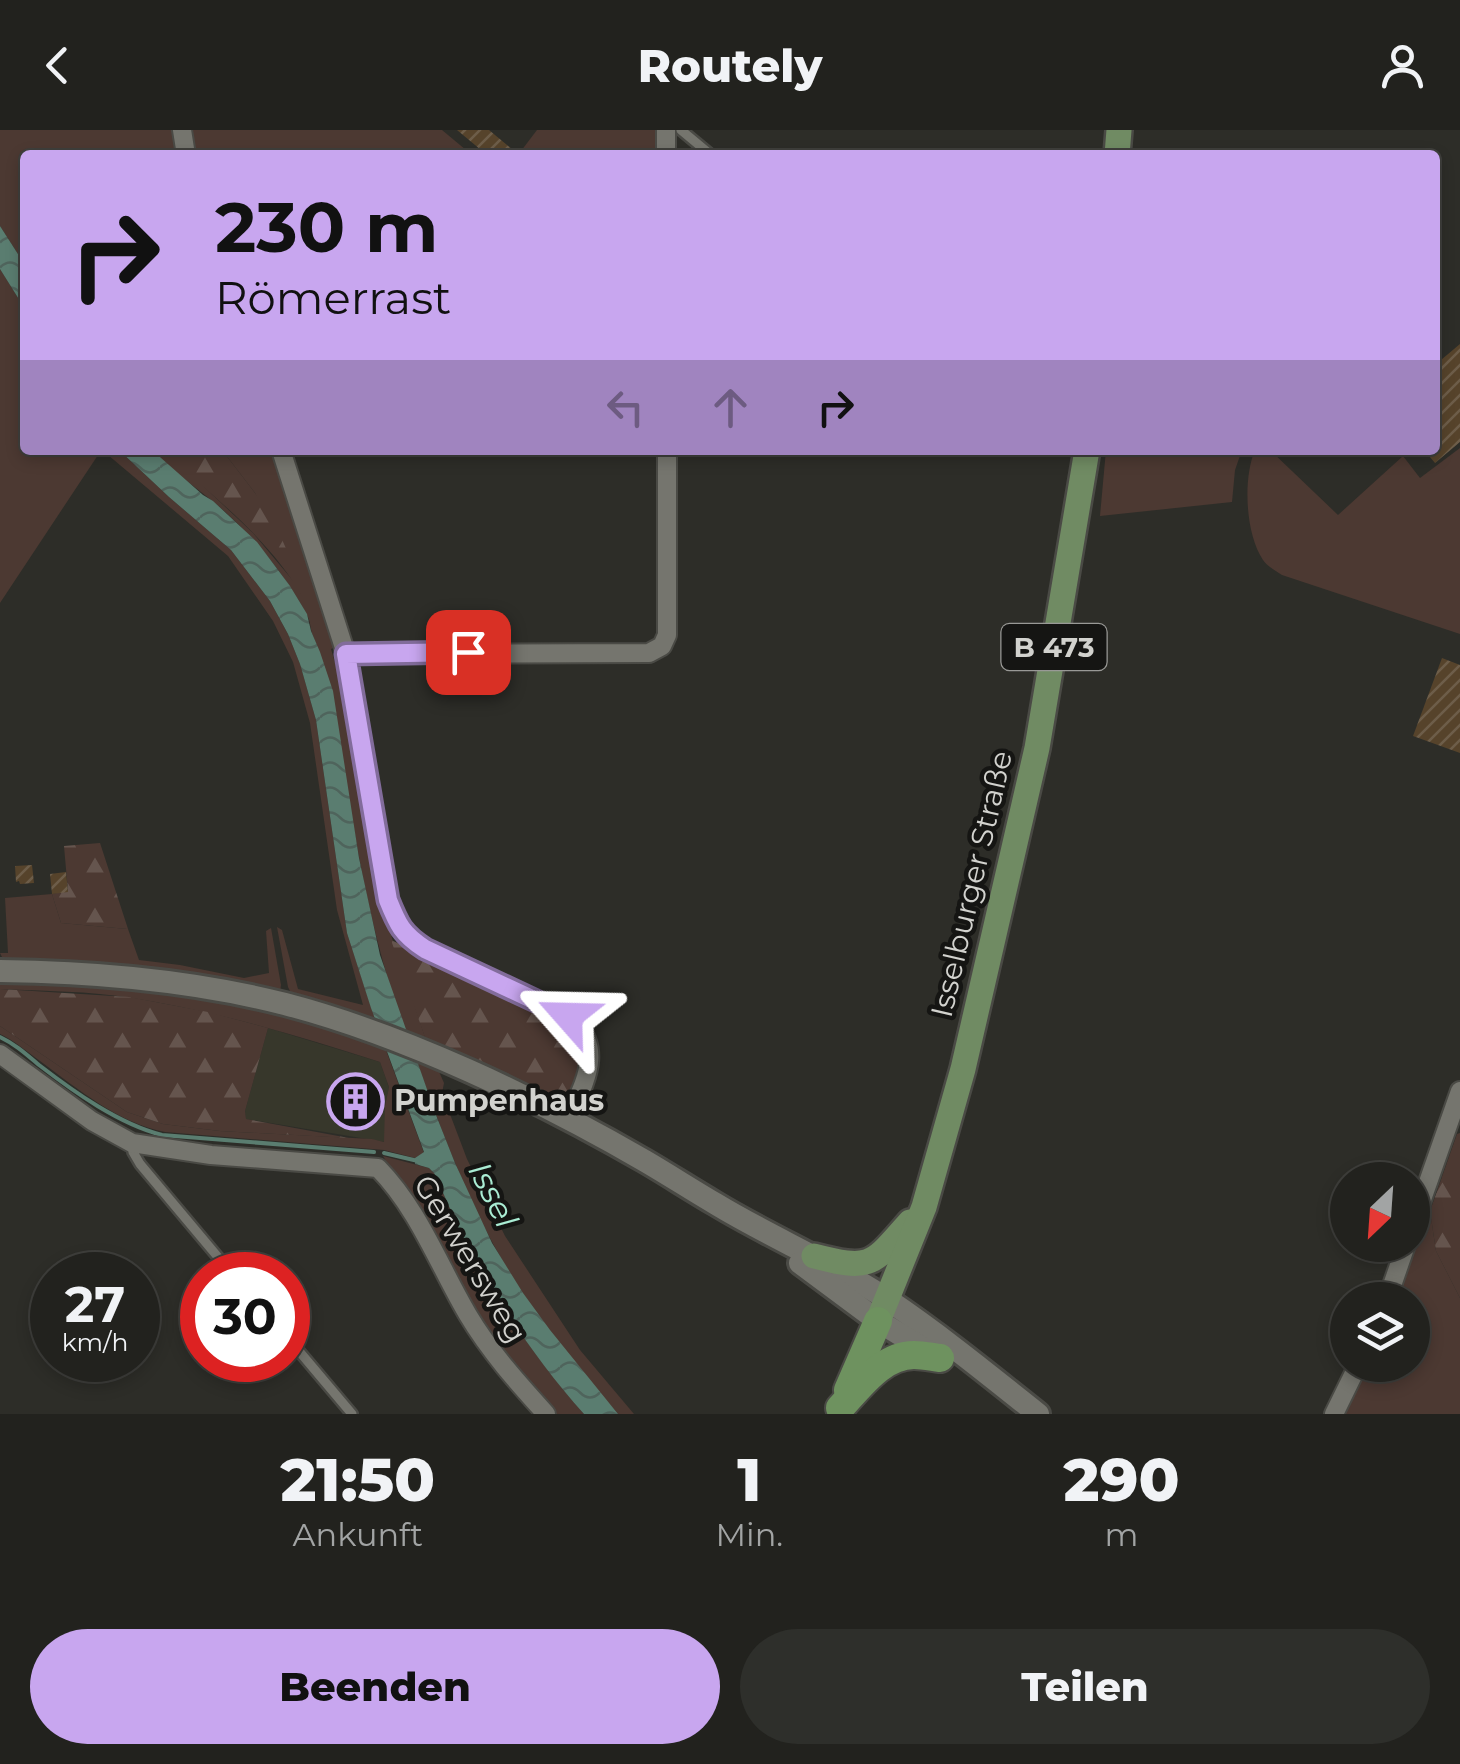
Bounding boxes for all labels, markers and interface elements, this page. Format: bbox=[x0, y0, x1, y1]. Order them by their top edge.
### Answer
icon: back bbox=[30, 38, 85, 93]
text: Routely bbox=[638, 38, 822, 93]
icon: person bbox=[1375, 38, 1430, 93]
text: 230 m bbox=[215, 184, 439, 270]
icon: right bbox=[50, 190, 180, 320]
text: Römerrast bbox=[215, 270, 451, 325]
icon: left bbox=[598, 380, 653, 435]
icon: ahead bbox=[703, 380, 758, 435]
icon: right bbox=[808, 380, 863, 435]
pin bbox=[426, 610, 511, 695]
road number: B 473 bbox=[1002, 624, 1106, 670]
icon: arrive bbox=[441, 625, 496, 680]
street label: Isselburger Straße bbox=[923, 747, 1020, 1021]
position arrow bbox=[516, 964, 620, 1068]
building icon: Pumpenhaus bbox=[325, 1071, 385, 1131]
place label: Pumpenhaus bbox=[394, 1082, 604, 1119]
water label: Issel bbox=[460, 1155, 527, 1235]
north arrow bbox=[1330, 1162, 1430, 1262]
map controls bbox=[1330, 1162, 1430, 1382]
street label: Gerwersweg bbox=[406, 1168, 535, 1349]
speed limit sign: 30 bbox=[180, 1252, 310, 1382]
text: 27 bbox=[65, 1274, 125, 1335]
button: layers bbox=[1330, 1282, 1430, 1382]
text: km/h bbox=[62, 1327, 128, 1357]
text: 21:50 bbox=[280, 1443, 435, 1516]
text: 1 bbox=[737, 1443, 762, 1516]
text: 290 bbox=[1064, 1443, 1180, 1516]
text: Ankunft bbox=[293, 1515, 423, 1554]
text: Min. bbox=[716, 1515, 783, 1554]
text: m bbox=[1105, 1515, 1139, 1554]
button: Beenden bbox=[30, 1629, 720, 1744]
button: Teilen bbox=[740, 1629, 1430, 1744]

